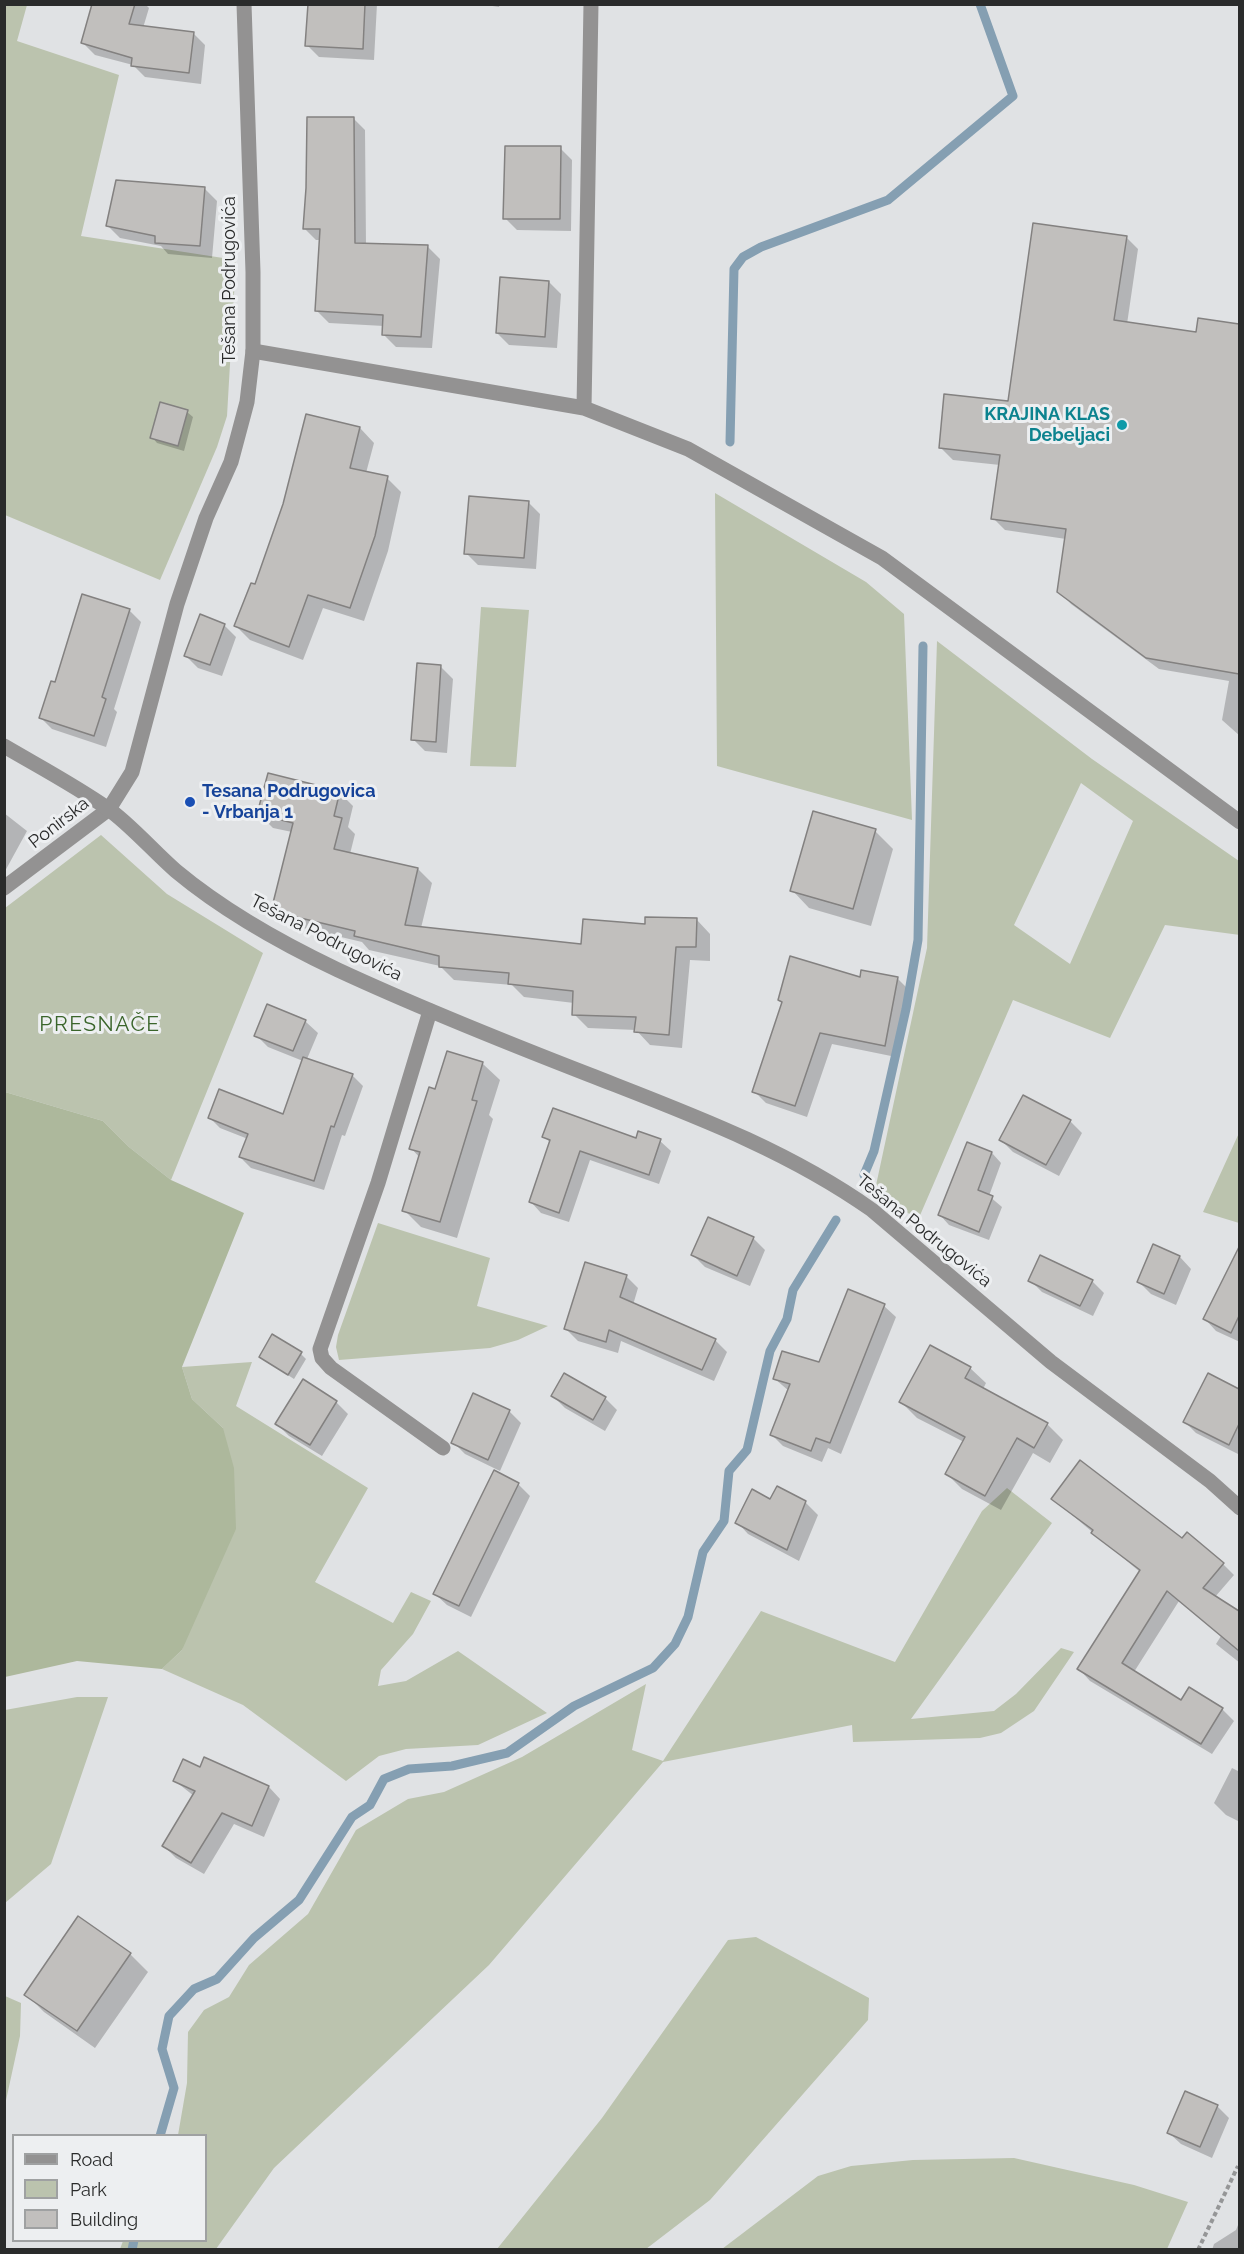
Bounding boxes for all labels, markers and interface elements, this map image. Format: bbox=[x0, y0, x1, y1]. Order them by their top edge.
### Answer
street label: Tešana Podrugovića bbox=[219, 196, 241, 364]
place label: KRAJINA KLAS Debeljaci bbox=[984, 404, 1110, 446]
marker: KRAJINA KLAS Debeljaci bbox=[1115, 418, 1129, 432]
place label: Tesana Podrugovica - Vrbanja 1 bbox=[202, 781, 375, 824]
street label: Ponirska bbox=[25, 793, 93, 853]
marker: Tesana Podrugovica - Vrbanja 1 bbox=[183, 795, 197, 809]
street label: Tešana Podrugovića bbox=[246, 890, 406, 986]
district label: PRESNAČE bbox=[39, 1012, 161, 1038]
street label: Tešana Podrugovića bbox=[852, 1170, 996, 1292]
legend bbox=[12, 2134, 207, 2242]
text: Road bbox=[70, 2149, 113, 2170]
text: Park bbox=[70, 2179, 107, 2200]
text: Building bbox=[70, 2209, 138, 2230]

